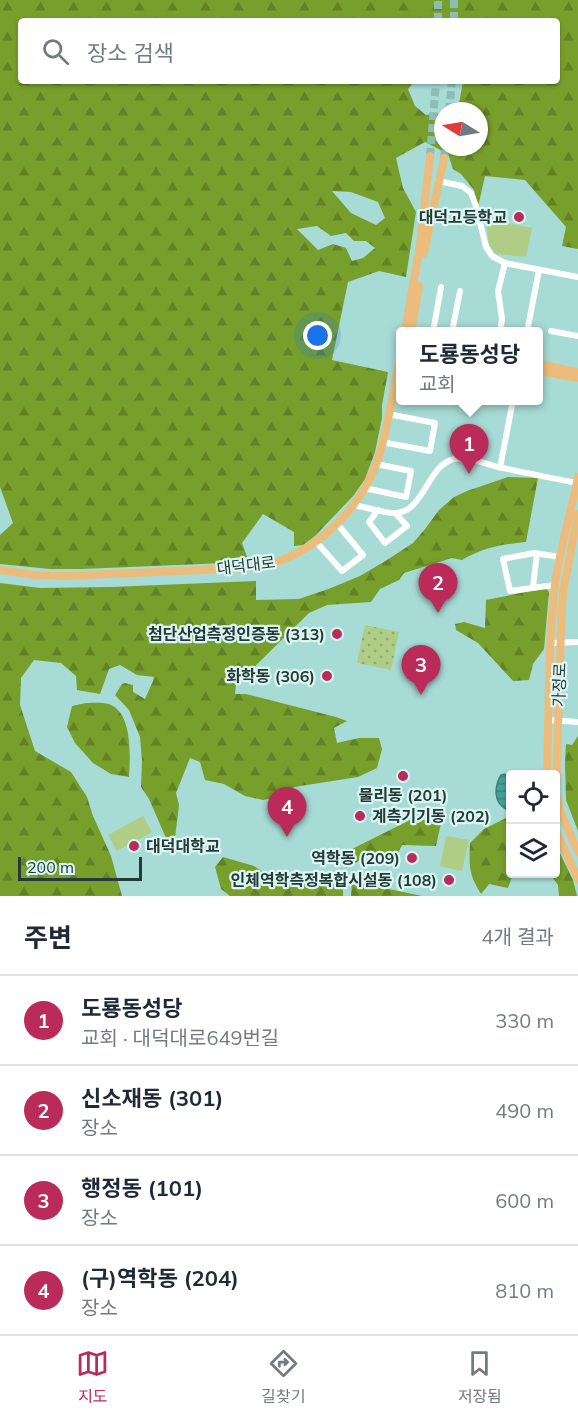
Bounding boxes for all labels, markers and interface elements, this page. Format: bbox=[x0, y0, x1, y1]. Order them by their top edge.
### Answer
search box bbox=[18, 18, 560, 84]
icon: search bbox=[39, 35, 72, 68]
text: 장소 검색 bbox=[87, 39, 174, 67]
north arrow bbox=[434, 102, 488, 156]
place label: 대덕고등학교 bbox=[419, 207, 507, 227]
marker: 대덕고등학교 bbox=[512, 210, 526, 224]
your location bbox=[303, 321, 332, 350]
popup bbox=[396, 327, 543, 405]
text: 도룡동성당 bbox=[419, 340, 520, 368]
text: 교회 bbox=[419, 371, 456, 396]
pin: 1 bbox=[450, 424, 488, 474]
street label: 대덕대로 bbox=[216, 551, 277, 579]
pin: 2 bbox=[418, 564, 458, 613]
place label: 첨단산업측정인증동 (313) bbox=[148, 624, 325, 644]
marker: 첨단산업측정인증동 (313) bbox=[330, 627, 344, 641]
pin: 3 bbox=[402, 646, 440, 695]
street label: 가정로 bbox=[548, 662, 570, 707]
place label: 화학동 (306) bbox=[226, 666, 315, 686]
marker: 화학동 (306) bbox=[320, 669, 334, 683]
marker: 물리동 (201) bbox=[396, 769, 410, 783]
map controls bbox=[506, 770, 560, 878]
button: locate bbox=[506, 770, 560, 824]
place label: 물리동 (201) bbox=[359, 785, 447, 805]
pin: 4 bbox=[268, 788, 306, 837]
place label: 계측기기동 (202) bbox=[372, 806, 490, 826]
marker: 계측기기동 (202) bbox=[353, 809, 367, 823]
button: layers bbox=[506, 824, 560, 878]
place label: 대덕대학교 bbox=[146, 836, 220, 856]
marker: 대덕대학교 bbox=[127, 839, 141, 853]
place label: 역학동 (209) bbox=[311, 848, 400, 868]
marker: 역학동 (209) bbox=[405, 851, 419, 865]
scale bar bbox=[18, 854, 142, 882]
text: 200 m bbox=[27, 857, 74, 877]
place label: 인체역학측정복합시설동 (108) bbox=[231, 870, 437, 890]
marker: 인체역학측정복합시설동 (108) bbox=[442, 873, 456, 887]
text: 주변 bbox=[24, 921, 72, 954]
text: 4개 결과 bbox=[482, 924, 554, 949]
text: 도룡동성당 bbox=[81, 994, 182, 1022]
text: 1 bbox=[38, 1008, 50, 1033]
text: 330 m bbox=[495, 1008, 554, 1033]
text: 교회 · 대덕대로649번길 bbox=[81, 1025, 279, 1050]
text: 신소재동 (301) bbox=[81, 1084, 223, 1112]
text: 2 bbox=[38, 1098, 50, 1123]
text: 490 m bbox=[495, 1098, 554, 1123]
text: 장소 bbox=[81, 1115, 118, 1140]
text: 행정동 (101) bbox=[81, 1174, 203, 1202]
text: 3 bbox=[38, 1188, 50, 1213]
text: 600 m bbox=[495, 1188, 554, 1213]
text: 장소 bbox=[81, 1205, 118, 1230]
text: (구)역학동 (204) bbox=[81, 1264, 239, 1292]
text: 4 bbox=[38, 1278, 50, 1303]
text: 810 m bbox=[495, 1278, 554, 1303]
text: 장소 bbox=[81, 1295, 118, 1320]
tab: 지도 bbox=[76, 1347, 109, 1407]
tab: 길찾기 bbox=[261, 1347, 306, 1407]
tab: 저장됨 bbox=[458, 1347, 502, 1407]

